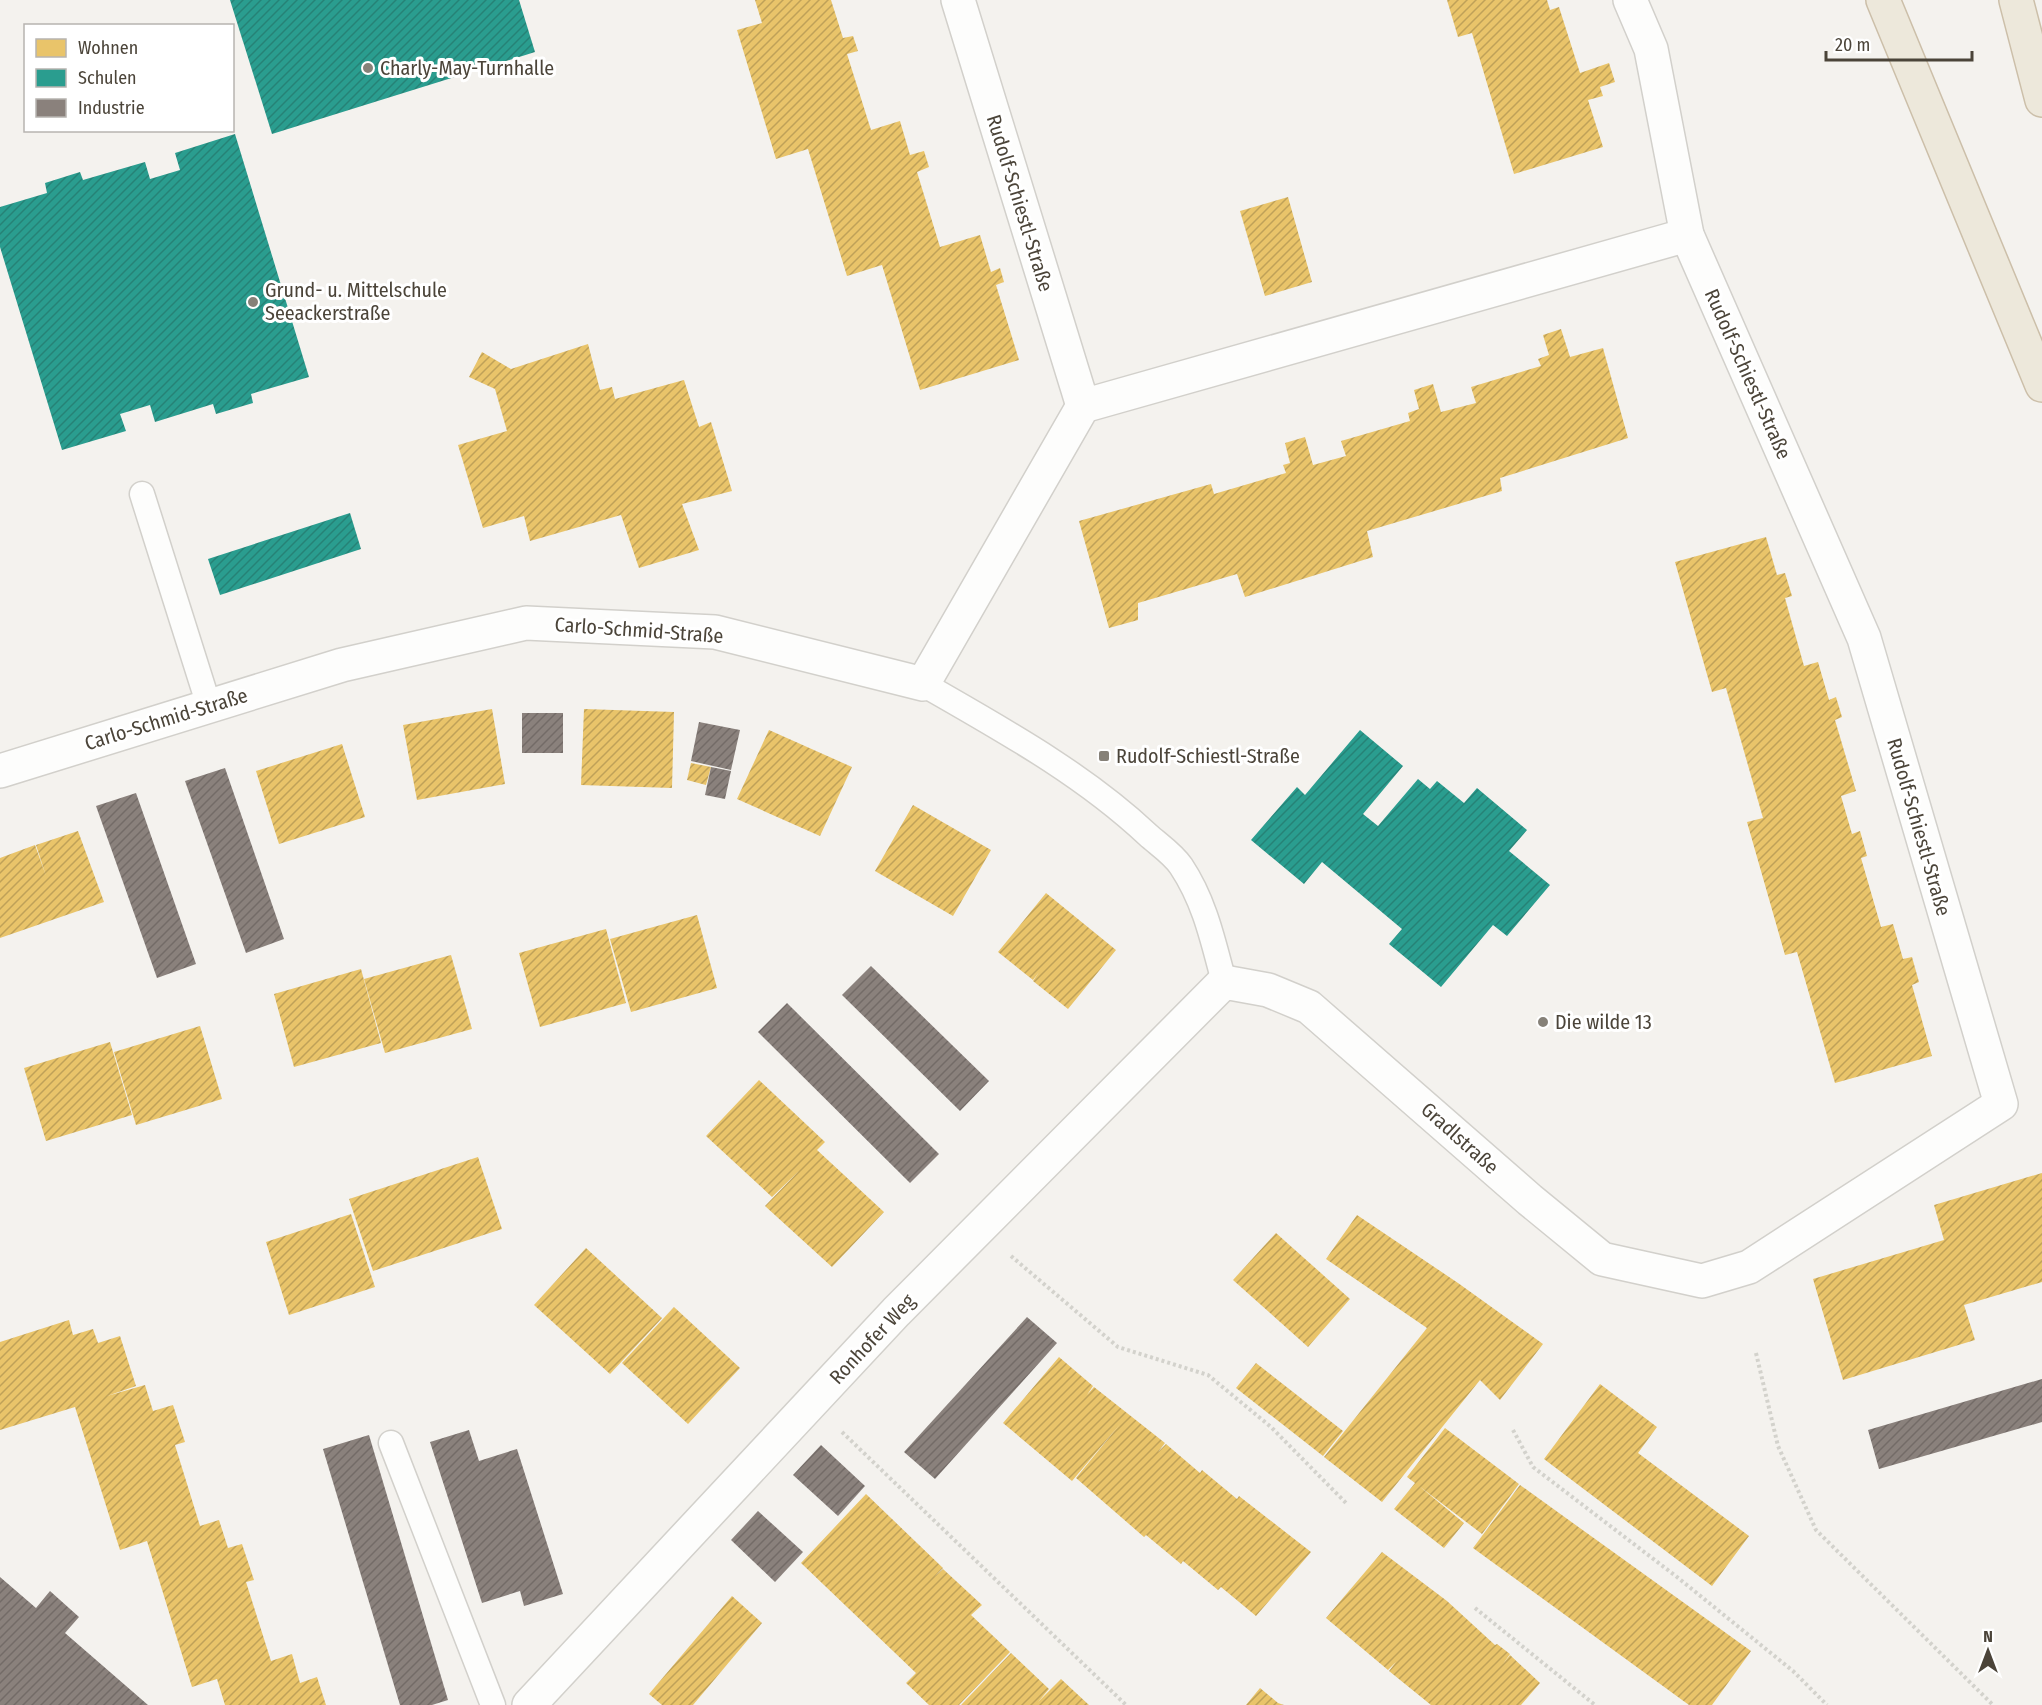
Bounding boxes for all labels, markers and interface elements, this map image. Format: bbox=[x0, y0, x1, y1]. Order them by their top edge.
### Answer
legend bbox=[24, 24, 234, 132]
scale bar bbox=[1826, 24, 1972, 62]
text: 20 m bbox=[1835, 34, 1870, 56]
text: Wohnen bbox=[78, 37, 138, 59]
place label: Charly-May-Turnhalle bbox=[380, 56, 554, 80]
marker: Charly-May-Turnhalle bbox=[361, 61, 375, 75]
text: Schulen bbox=[78, 67, 137, 89]
text: Industrie bbox=[78, 97, 145, 119]
street label: Rudolf-Schiestl-Straße bbox=[982, 112, 1058, 294]
place label: Grund- u. Mittelschule Seeackerstraße bbox=[265, 278, 447, 325]
street label: Rudolf-Schiestl-Straße bbox=[1700, 285, 1796, 463]
marker: Grund- u. Mittelschule Seeackerstraße bbox=[246, 295, 260, 309]
street label: Carlo-Schmid-Straße bbox=[554, 612, 724, 648]
street label: Carlo-Schmid-Straße bbox=[82, 683, 250, 755]
street label: Rudolf-Schiestl-Straße bbox=[1882, 735, 1956, 919]
place label: Rudolf-Schiestl-Straße bbox=[1116, 744, 1300, 768]
marker: Rudolf-Schiestl-Straße bbox=[1097, 749, 1111, 763]
place label: Die wilde 13 bbox=[1555, 1010, 1652, 1034]
marker: Die wilde 13 bbox=[1536, 1015, 1550, 1029]
street label: Gradlstraße bbox=[1417, 1097, 1503, 1179]
street label: Ronhofer Weg bbox=[824, 1289, 920, 1389]
north arrow bbox=[1958, 1621, 2018, 1681]
text: N bbox=[1983, 1627, 1993, 1646]

